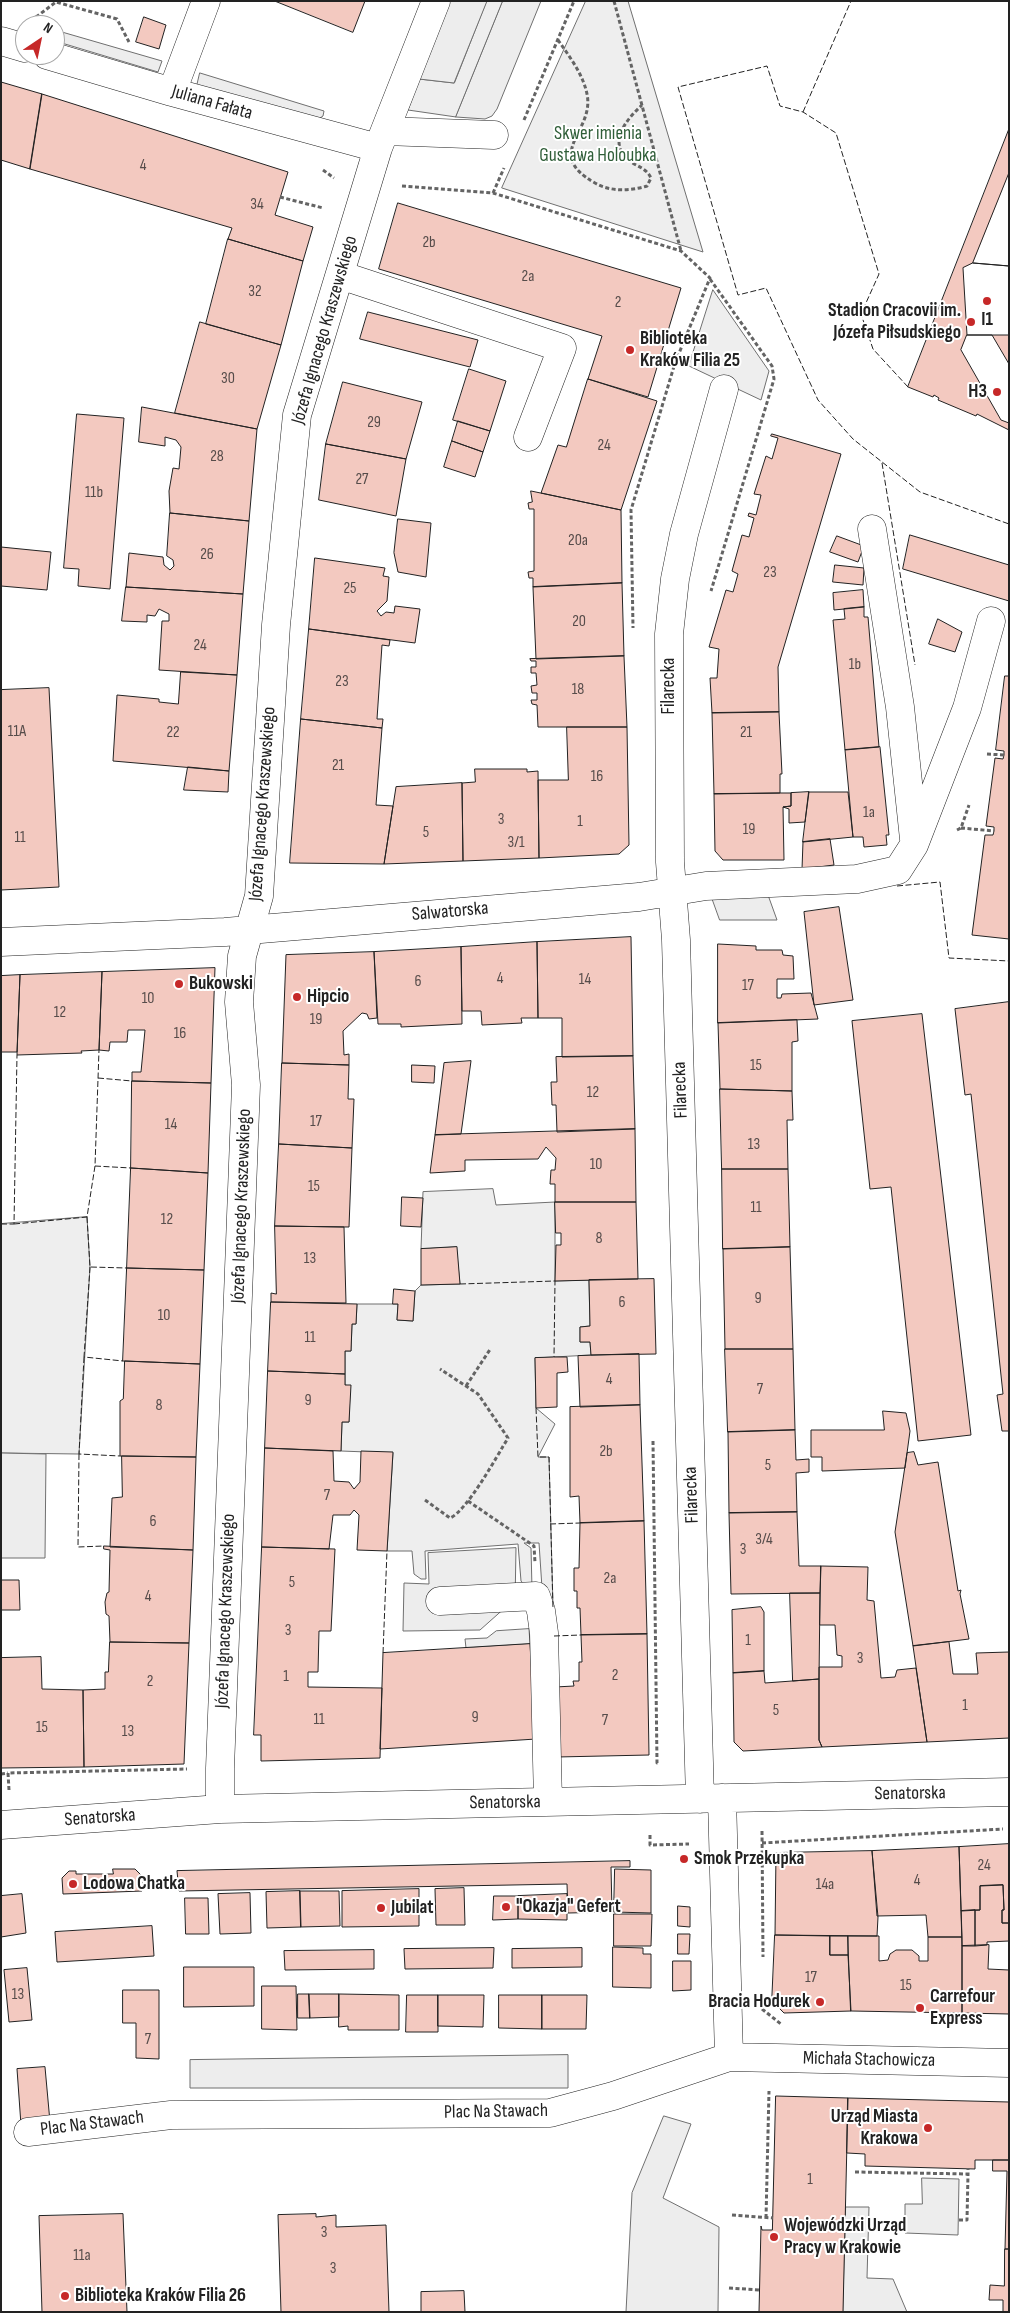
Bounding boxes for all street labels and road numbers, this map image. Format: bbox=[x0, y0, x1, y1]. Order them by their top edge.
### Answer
street label: Juliana Fałata bbox=[169, 81, 255, 125]
street label: Józefa Ignacego Kraszewskiego bbox=[287, 233, 363, 427]
street label: Filarecka bbox=[658, 658, 680, 714]
street label: Józefa Ignacego Kraszewskiego bbox=[245, 706, 281, 902]
street label: Salwatorska bbox=[411, 897, 489, 927]
street label: Filarecka bbox=[669, 1061, 693, 1119]
street label: Józefa Ignacego Kraszewskiego bbox=[227, 1108, 257, 1304]
street label: Filarecka bbox=[680, 1466, 704, 1524]
street label: Józefa Ignacego Kraszewskiego bbox=[211, 1513, 241, 1709]
street label: Senatorska bbox=[874, 1782, 946, 1806]
street label: Senatorska bbox=[469, 1791, 541, 1815]
street label: Senatorska bbox=[64, 1804, 136, 1832]
street label: Michała Stachowicza bbox=[803, 2047, 935, 2073]
street label: Plac Na Stawach bbox=[444, 2100, 548, 2124]
street label: Plac Na Stawach bbox=[39, 2106, 145, 2142]

